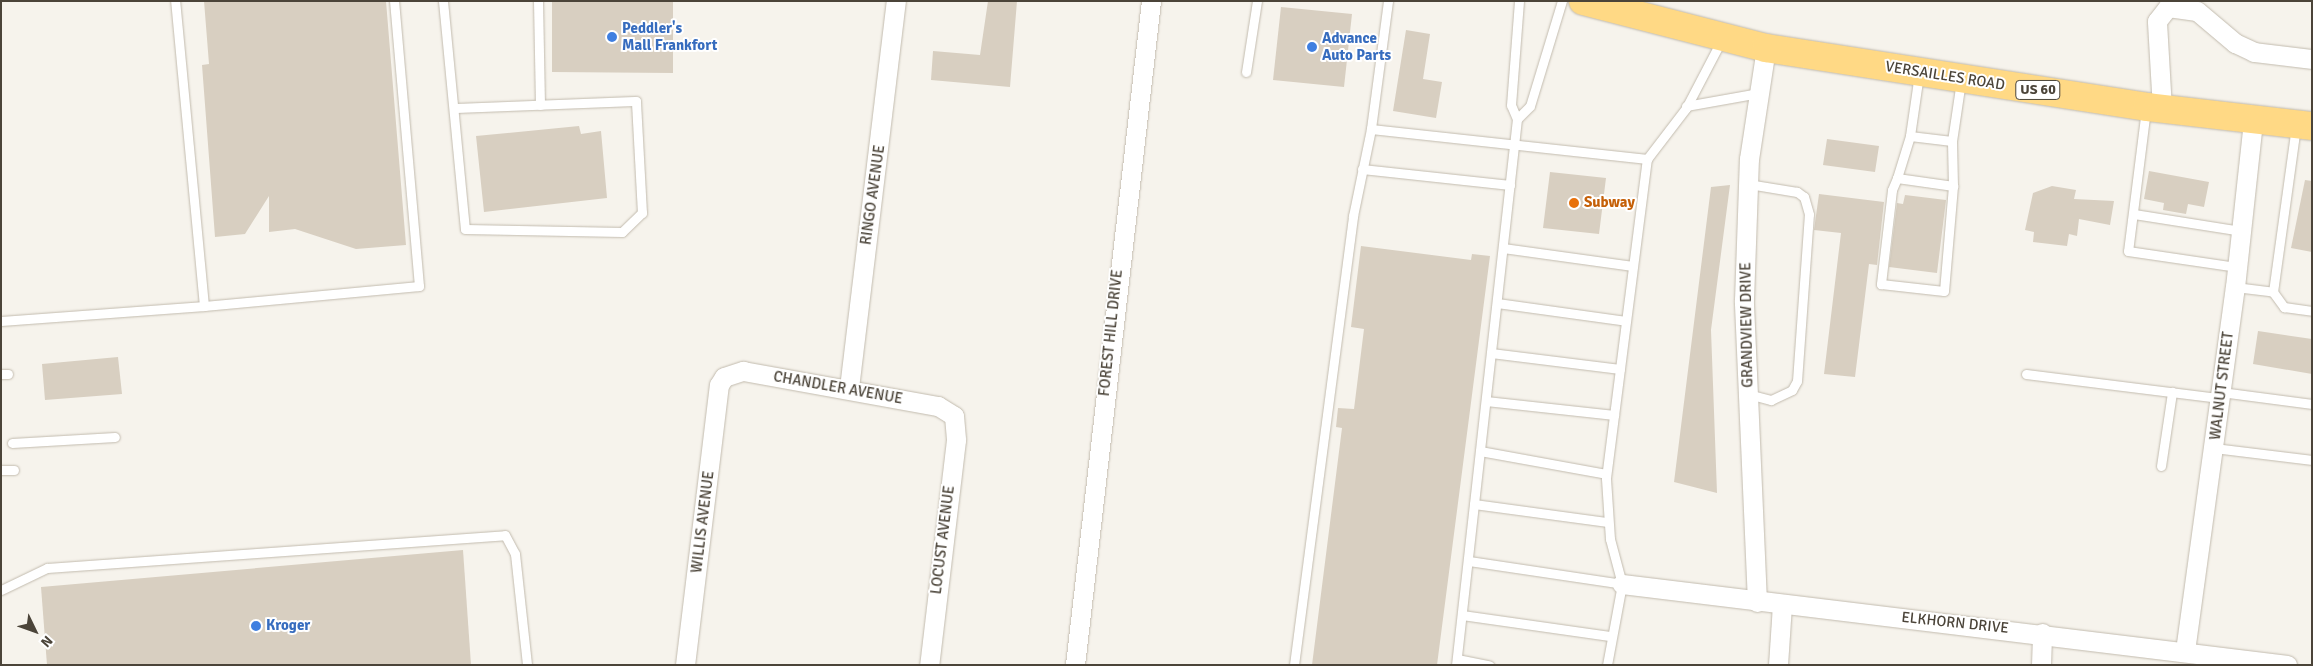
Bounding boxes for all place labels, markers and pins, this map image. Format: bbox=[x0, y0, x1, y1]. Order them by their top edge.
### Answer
place label: Peddler's Mall Frankfort bbox=[622, 19, 717, 54]
place label: Advance Auto Parts bbox=[1322, 29, 1391, 64]
marker: Peddler's Mall Frankfort bbox=[606, 31, 618, 43]
marker: Advance Auto Parts bbox=[1306, 41, 1318, 53]
place label: Subway bbox=[1584, 194, 1635, 212]
marker: Subway bbox=[1568, 197, 1580, 209]
place label: Kroger bbox=[266, 617, 310, 635]
marker: Kroger bbox=[250, 620, 262, 632]

